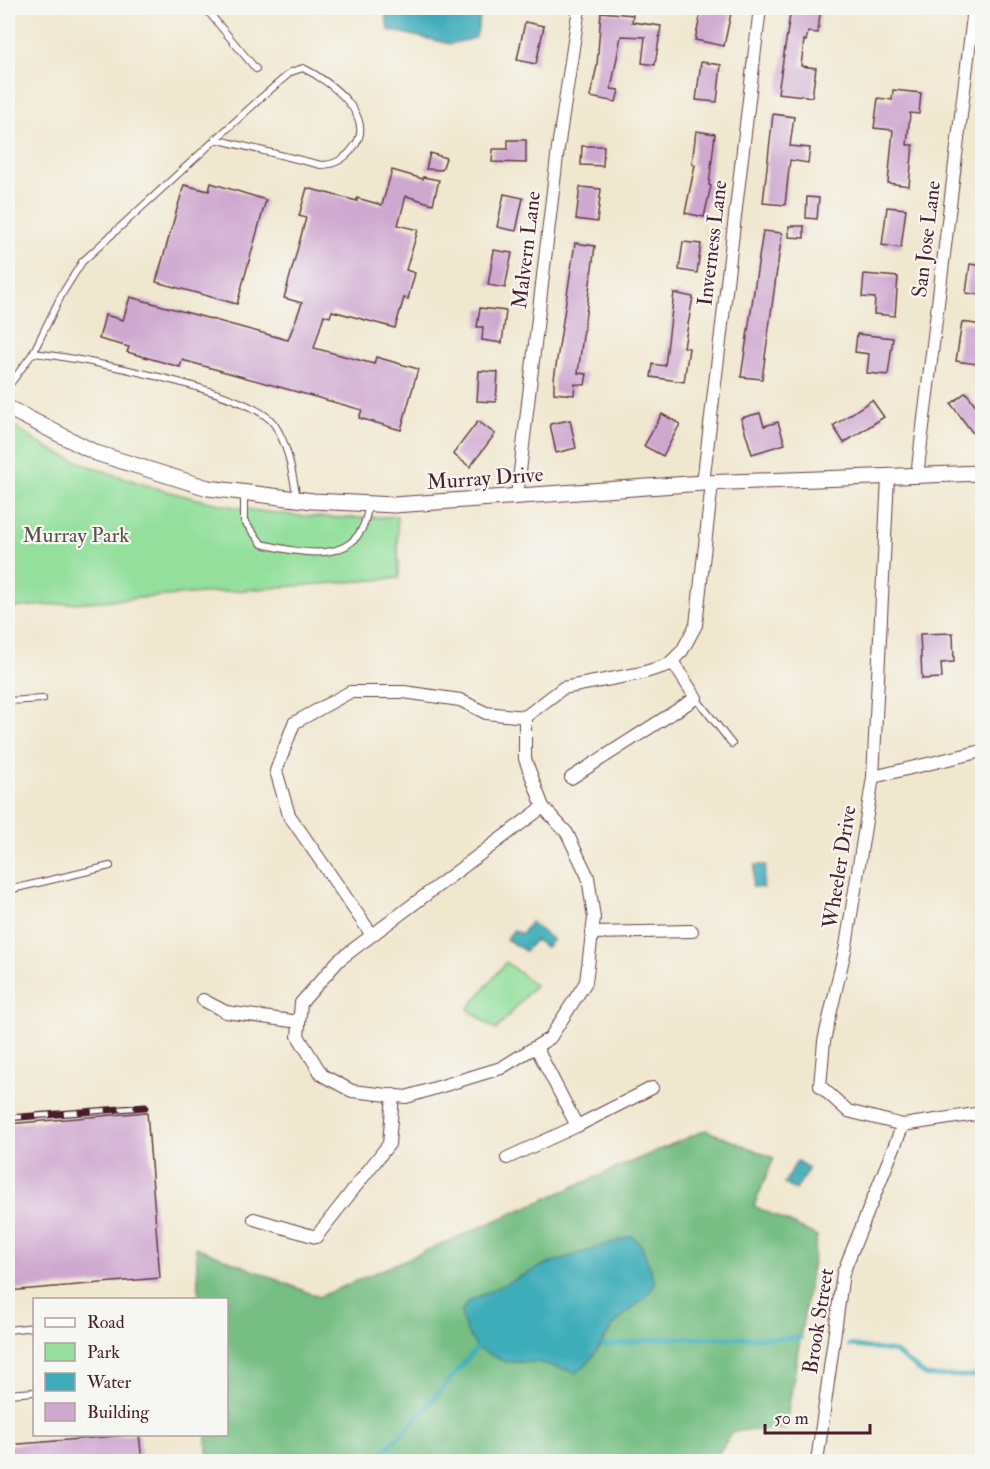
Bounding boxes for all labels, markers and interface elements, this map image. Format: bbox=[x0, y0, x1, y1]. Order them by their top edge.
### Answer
street label: Inverness Lane bbox=[691, 178, 734, 307]
street label: San Jose Lane bbox=[906, 179, 947, 299]
street label: Malvern Lane bbox=[506, 189, 547, 310]
street label: Murray Drive bbox=[426, 461, 544, 496]
park label: Murray Park bbox=[23, 522, 129, 549]
street label: Wheeler Drive bbox=[816, 803, 863, 932]
street label: Brook Street bbox=[797, 1266, 840, 1376]
legend bbox=[33, 1298, 228, 1436]
text: Road bbox=[87, 1311, 125, 1334]
text: Park bbox=[87, 1341, 120, 1364]
text: Water bbox=[86, 1371, 131, 1394]
scale bar bbox=[765, 1397, 870, 1435]
text: Building bbox=[87, 1401, 150, 1424]
text: 50 m bbox=[774, 1407, 809, 1430]

